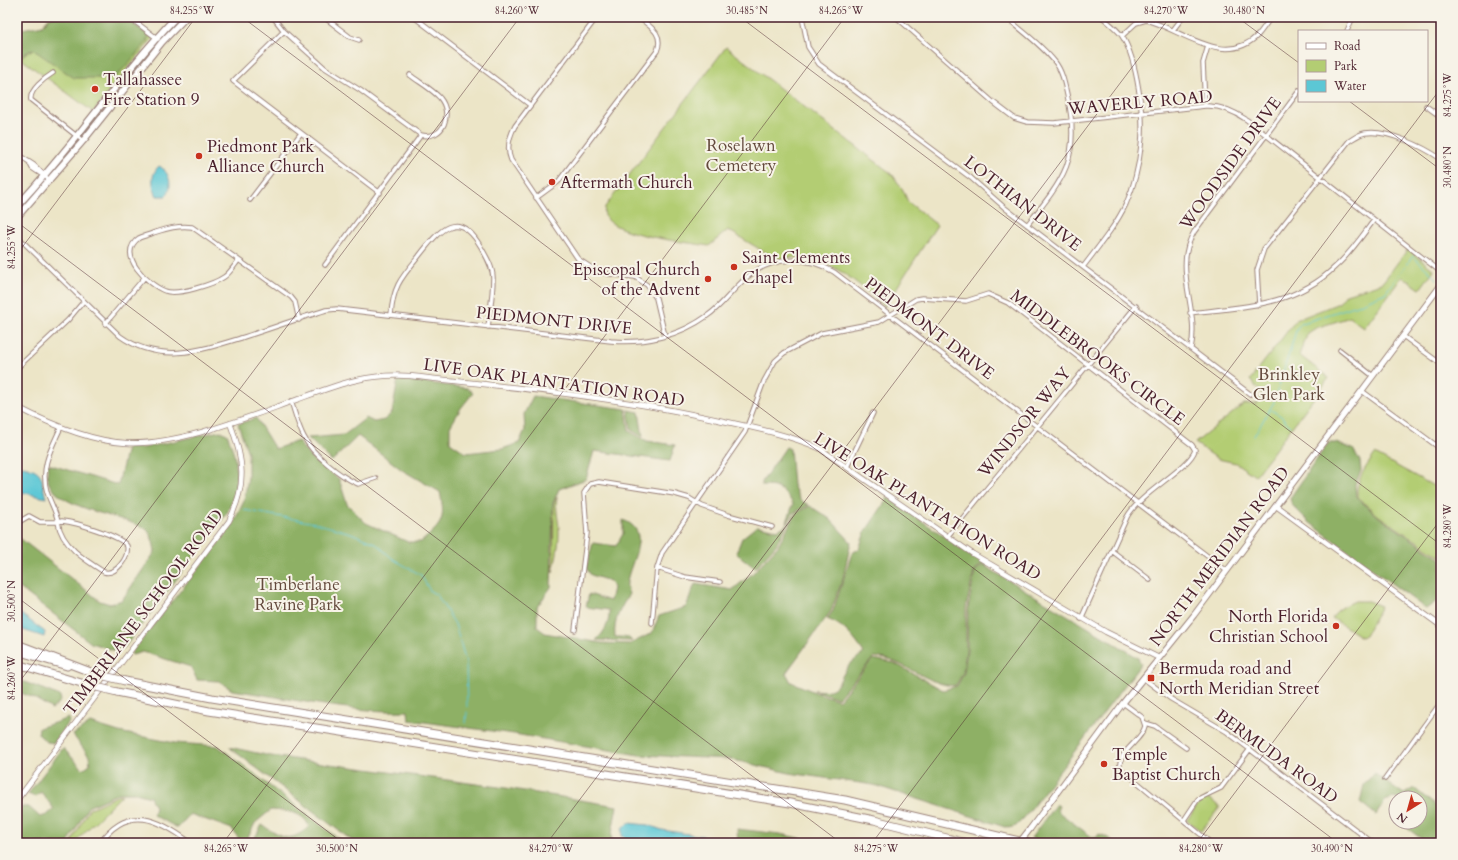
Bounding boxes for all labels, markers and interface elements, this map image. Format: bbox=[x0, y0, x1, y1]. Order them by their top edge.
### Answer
text: 84.255°W bbox=[170, 4, 215, 18]
text: 84.260°W bbox=[495, 4, 540, 18]
text: 30.485°N bbox=[726, 4, 768, 18]
text: 84.265°W bbox=[819, 4, 864, 18]
text: 84.270°W bbox=[1144, 4, 1189, 18]
text: 30.480°N bbox=[1223, 4, 1265, 18]
legend bbox=[1298, 30, 1428, 102]
text: Road bbox=[1334, 38, 1361, 54]
text: Park bbox=[1334, 58, 1358, 74]
place label: Tallahassee Fire Station 9 bbox=[103, 68, 200, 111]
text: 84.275°W bbox=[1441, 72, 1455, 117]
text: Water bbox=[1333, 78, 1367, 94]
marker: Tallahassee Fire Station 9 bbox=[90, 84, 100, 94]
street label: WAVERLY ROAD bbox=[1066, 85, 1214, 120]
street label: WOODSIDE DRIVE bbox=[1174, 92, 1287, 235]
park label: Roselawn Cemetery bbox=[705, 134, 777, 177]
place label: Piedmont Park Alliance Church bbox=[207, 135, 325, 178]
text: 30.480°N bbox=[1441, 146, 1455, 188]
street label: LOTHIAN DRIVE bbox=[959, 150, 1086, 256]
marker: Piedmont Park Alliance Church bbox=[194, 151, 204, 161]
place label: Aftermath Church bbox=[560, 171, 693, 194]
marker: Aftermath Church bbox=[547, 177, 557, 187]
text: 84.255°W bbox=[5, 224, 19, 269]
place label: Saint Clements Chapel bbox=[742, 246, 850, 289]
place label: Episcopal Church of the Advent bbox=[573, 258, 701, 301]
marker: Saint Clements Chapel bbox=[729, 262, 739, 272]
street label: PIEDMONT DRIVE bbox=[860, 272, 999, 385]
marker: Episcopal Church of the Advent bbox=[703, 274, 713, 284]
street label: MIDDLEBROOKS CIRCLE bbox=[1006, 284, 1190, 431]
street label: PIEDMONT DRIVE bbox=[475, 301, 633, 340]
street label: LIVE OAK PLANTATION ROAD bbox=[422, 353, 686, 412]
street label: WINDSOR WAY bbox=[972, 362, 1076, 483]
park label: Brinkley Glen Park bbox=[1253, 363, 1326, 406]
street label: LIVE OAK PLANTATION ROAD bbox=[810, 427, 1046, 586]
street label: NORTH MERIDIAN ROAD bbox=[1144, 462, 1295, 651]
text: 84.280°W bbox=[1441, 503, 1455, 548]
street label: TIMBERLANE SCHOOL ROAD bbox=[58, 504, 229, 720]
park label: Timberlane Ravine Park bbox=[254, 573, 342, 616]
text: 30.500°N bbox=[5, 580, 19, 622]
place label: North Florida Christian School bbox=[1209, 605, 1329, 648]
marker: North Florida Christian School bbox=[1331, 621, 1341, 631]
text: 84.260°W bbox=[5, 655, 19, 700]
place label: Bermuda road and North Meridian Street bbox=[1159, 657, 1320, 700]
marker: Bermuda road and North Meridian Street bbox=[1146, 673, 1156, 683]
street label: BERMUDA ROAD bbox=[1211, 704, 1343, 809]
place label: Temple Baptist Church bbox=[1112, 743, 1221, 786]
marker: Temple Baptist Church bbox=[1099, 759, 1109, 769]
north arrow bbox=[1388, 790, 1428, 830]
text: N bbox=[1394, 808, 1411, 826]
text: 84.265°W bbox=[204, 842, 249, 856]
text: 30.500°N bbox=[316, 842, 358, 856]
text: 84.270°W bbox=[529, 842, 574, 856]
text: 84.275°W bbox=[854, 842, 899, 856]
text: 84.280°W bbox=[1179, 842, 1224, 856]
text: 30.490°N bbox=[1311, 842, 1353, 856]

